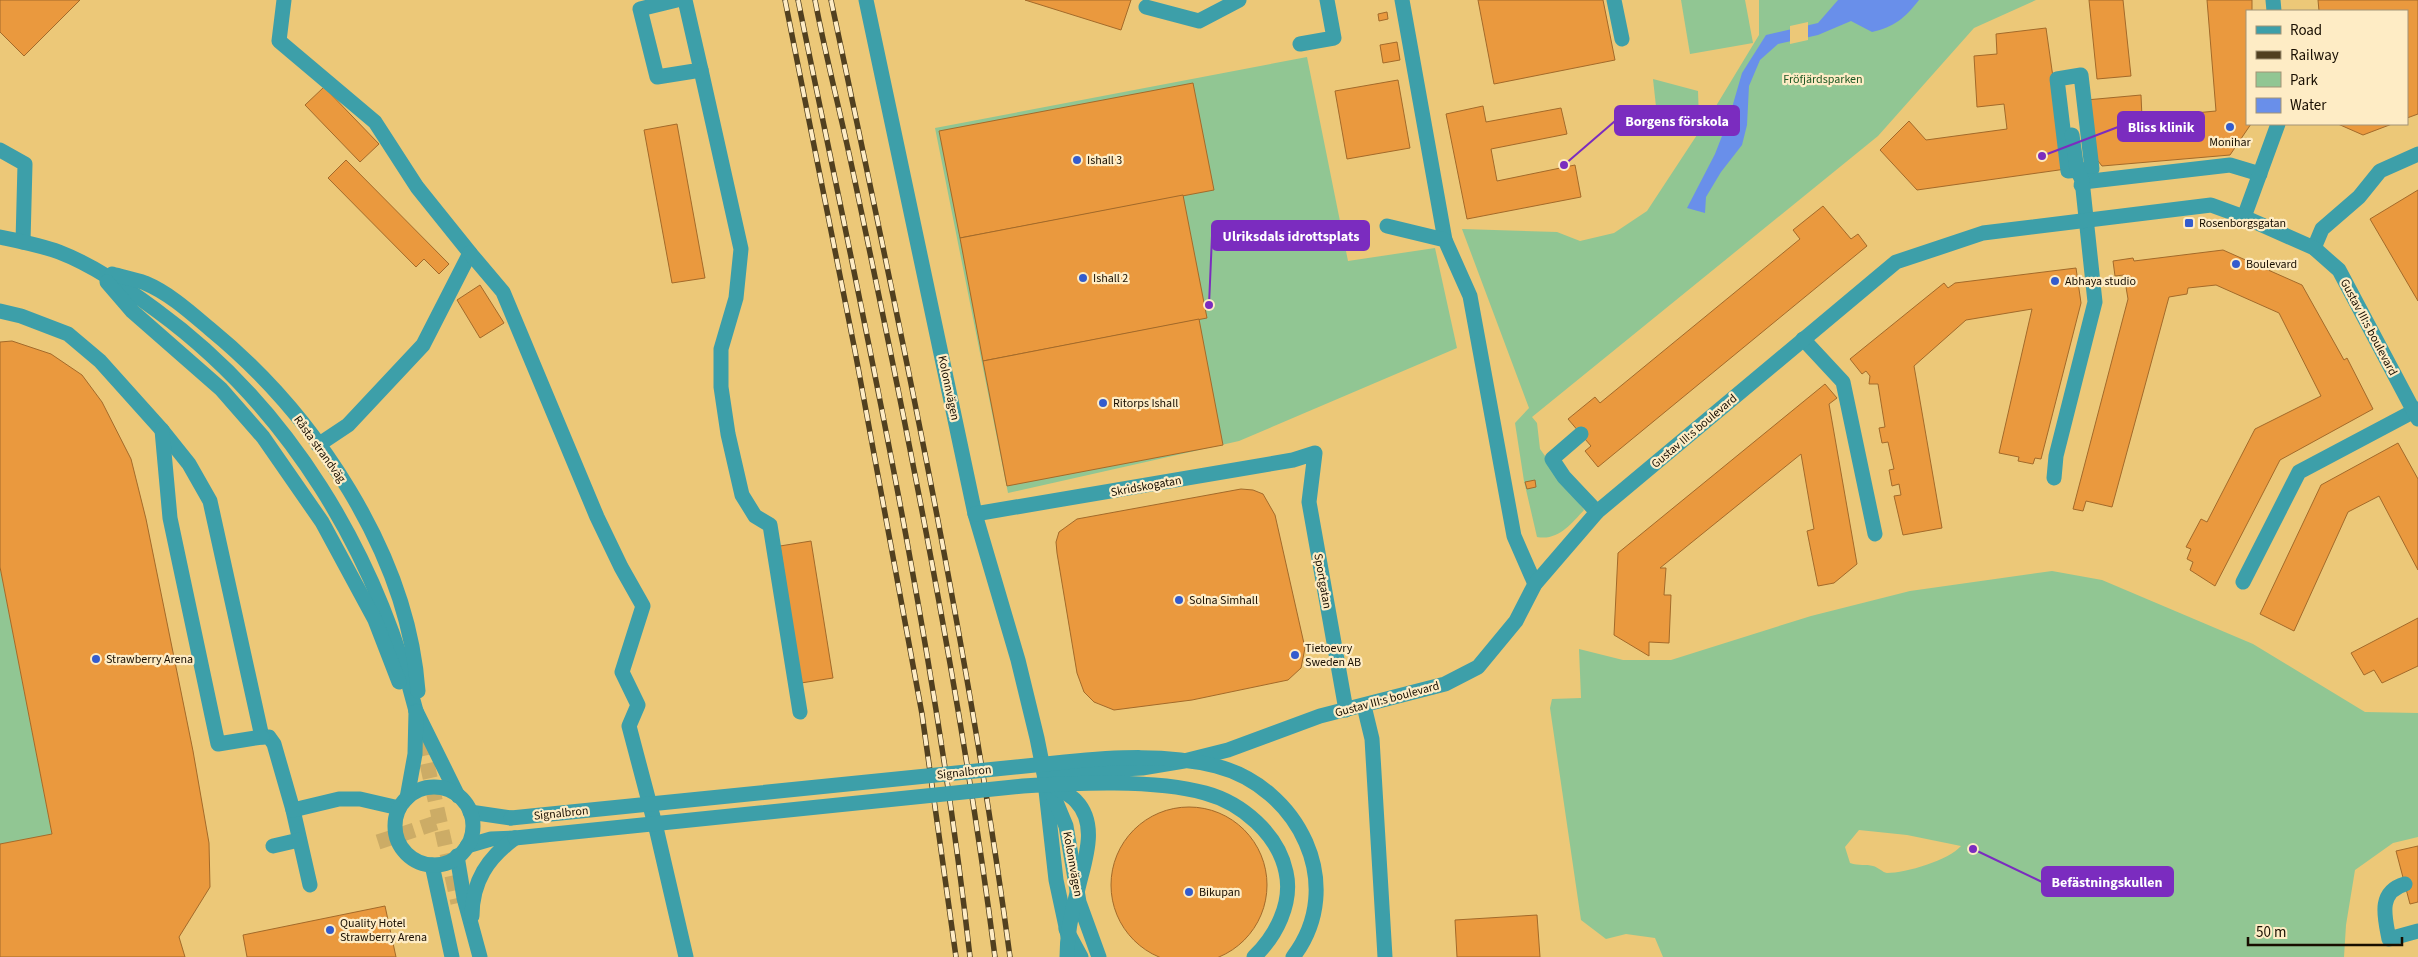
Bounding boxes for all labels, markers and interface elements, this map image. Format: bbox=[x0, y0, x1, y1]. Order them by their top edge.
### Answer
legend bbox=[2246, 10, 2408, 125]
text: Road bbox=[2290, 20, 2322, 41]
text: Railway bbox=[2290, 45, 2339, 66]
text: Park bbox=[2290, 70, 2319, 91]
park label: Fröfjärdsparken bbox=[1783, 71, 1863, 88]
text: Water bbox=[2290, 95, 2327, 116]
callout: Borgens förskola bbox=[1615, 106, 1739, 135]
text: Borgens förskola bbox=[1625, 112, 1729, 132]
callout: Bliss klinik bbox=[2118, 112, 2204, 141]
text: Bliss klinik bbox=[2128, 118, 2195, 138]
marker: Monihar bbox=[2224, 121, 2236, 133]
place label: Monihar bbox=[2209, 134, 2252, 151]
place label: Ishall 3 bbox=[1087, 152, 1122, 169]
marker: Ishall 3 bbox=[1071, 154, 1083, 166]
place label: Rosenborgsgatan bbox=[2199, 215, 2286, 232]
marker: Rosenborgsgatan bbox=[2183, 217, 2195, 229]
callout: Ulriksdals idrottsplats bbox=[1212, 221, 1369, 250]
text: Ulriksdals idrottsplats bbox=[1223, 227, 1359, 247]
place label: Boulevard bbox=[2246, 256, 2297, 273]
marker: Boulevard bbox=[2230, 258, 2242, 270]
place label: Ishall 2 bbox=[1093, 270, 1128, 287]
marker: Ishall 2 bbox=[1077, 272, 1089, 284]
place label: Abhaya studio bbox=[2065, 273, 2136, 290]
marker: Abhaya studio bbox=[2049, 275, 2061, 287]
street label: Gustav III:s boulevard bbox=[2336, 276, 2401, 379]
street label: Kolonnvägen bbox=[933, 354, 964, 422]
street label: Gustav III:s boulevard bbox=[1648, 390, 1741, 472]
place label: Ritorps Ishall bbox=[1113, 395, 1178, 412]
marker: Ritorps Ishall bbox=[1097, 397, 1109, 409]
street label: Råsta strandväg bbox=[289, 412, 350, 486]
street label: Skridskogatan bbox=[1109, 472, 1183, 501]
street label: Sportgatan bbox=[1309, 552, 1336, 610]
place label: Solna Simhall bbox=[1189, 592, 1258, 609]
marker: Solna Simhall bbox=[1173, 594, 1185, 606]
place label: Tietoevry Sweden AB bbox=[1305, 640, 1361, 671]
marker: Tietoevry Sweden AB bbox=[1289, 649, 1301, 661]
place label: Strawberry Arena bbox=[106, 651, 193, 668]
marker: Strawberry Arena bbox=[90, 653, 102, 665]
street label: Gustav III:s boulevard bbox=[1333, 677, 1441, 722]
street label: Signalbron bbox=[936, 761, 992, 784]
street label: Signalbron bbox=[533, 802, 589, 825]
street label: Kolonnvägen bbox=[1058, 830, 1087, 898]
callout: Befästningskullen bbox=[2042, 867, 2173, 896]
text: Befästningskullen bbox=[2051, 873, 2163, 893]
place label: Bikupan bbox=[1199, 884, 1240, 901]
marker: Bikupan bbox=[1183, 886, 1195, 898]
scale bar bbox=[2248, 914, 2402, 946]
place label: Quality Hotel Strawberry Arena bbox=[340, 915, 427, 946]
text: 50 m bbox=[2256, 922, 2286, 943]
marker: Quality Hotel Strawberry Arena bbox=[324, 924, 336, 936]

